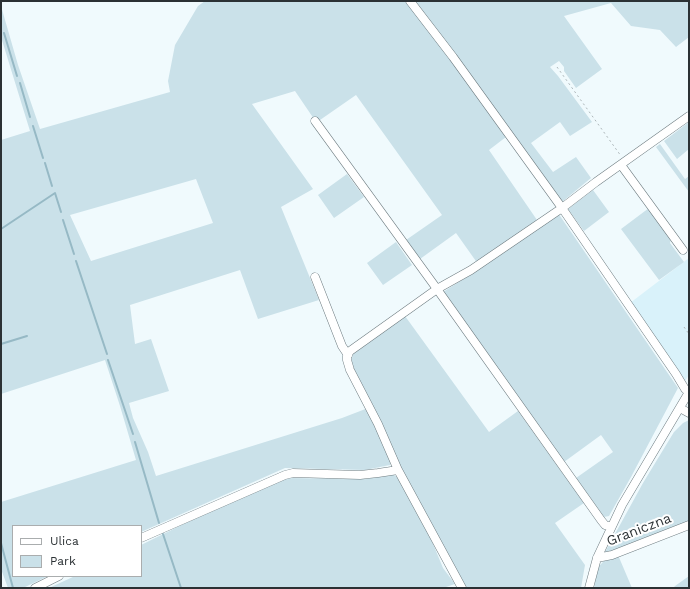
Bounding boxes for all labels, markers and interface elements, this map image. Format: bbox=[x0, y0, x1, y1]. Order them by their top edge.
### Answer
street label: Graniczna bbox=[604, 510, 674, 550]
legend bbox=[12, 525, 142, 577]
text: Ulica bbox=[50, 534, 79, 548]
text: Park bbox=[50, 554, 76, 568]

